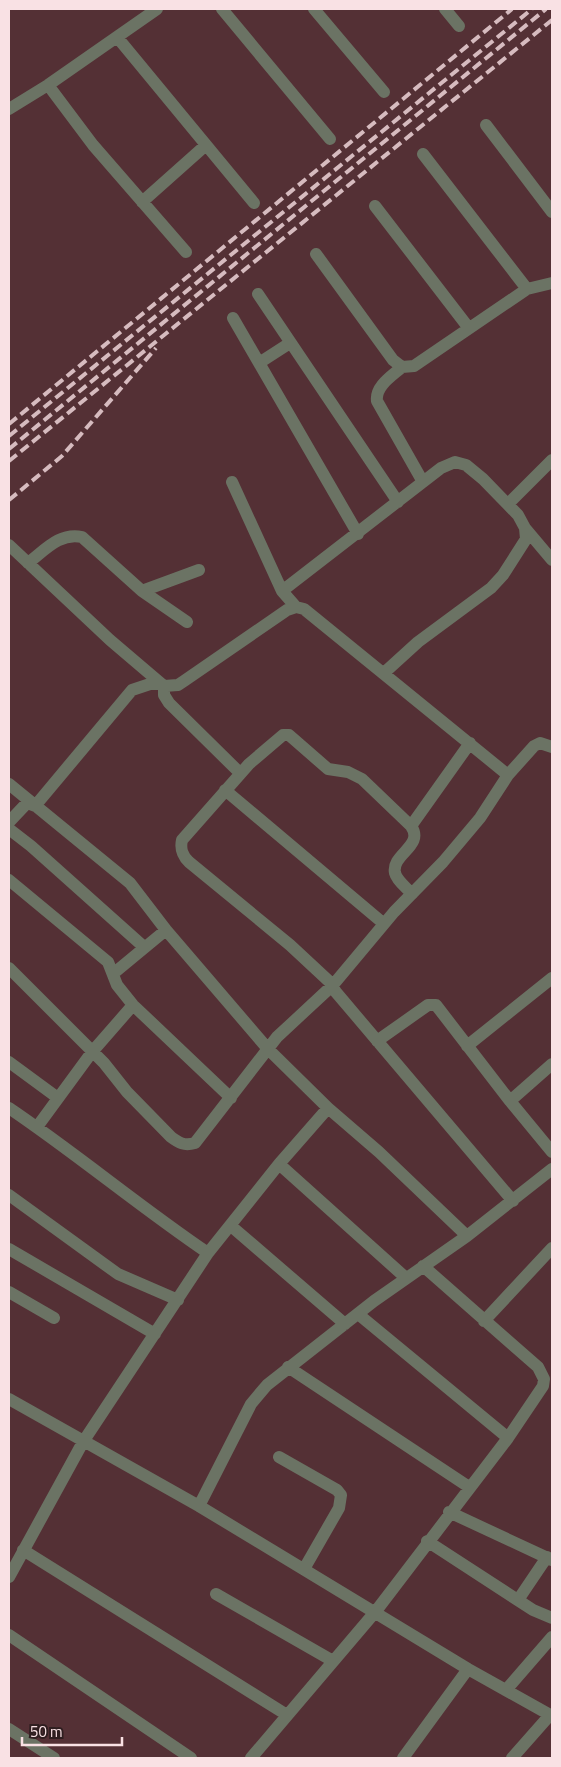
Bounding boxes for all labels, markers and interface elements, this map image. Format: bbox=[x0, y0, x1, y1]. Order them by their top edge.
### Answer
scale bar bbox=[22, 1714, 122, 1746]
text: 50 m bbox=[30, 1720, 63, 1743]

